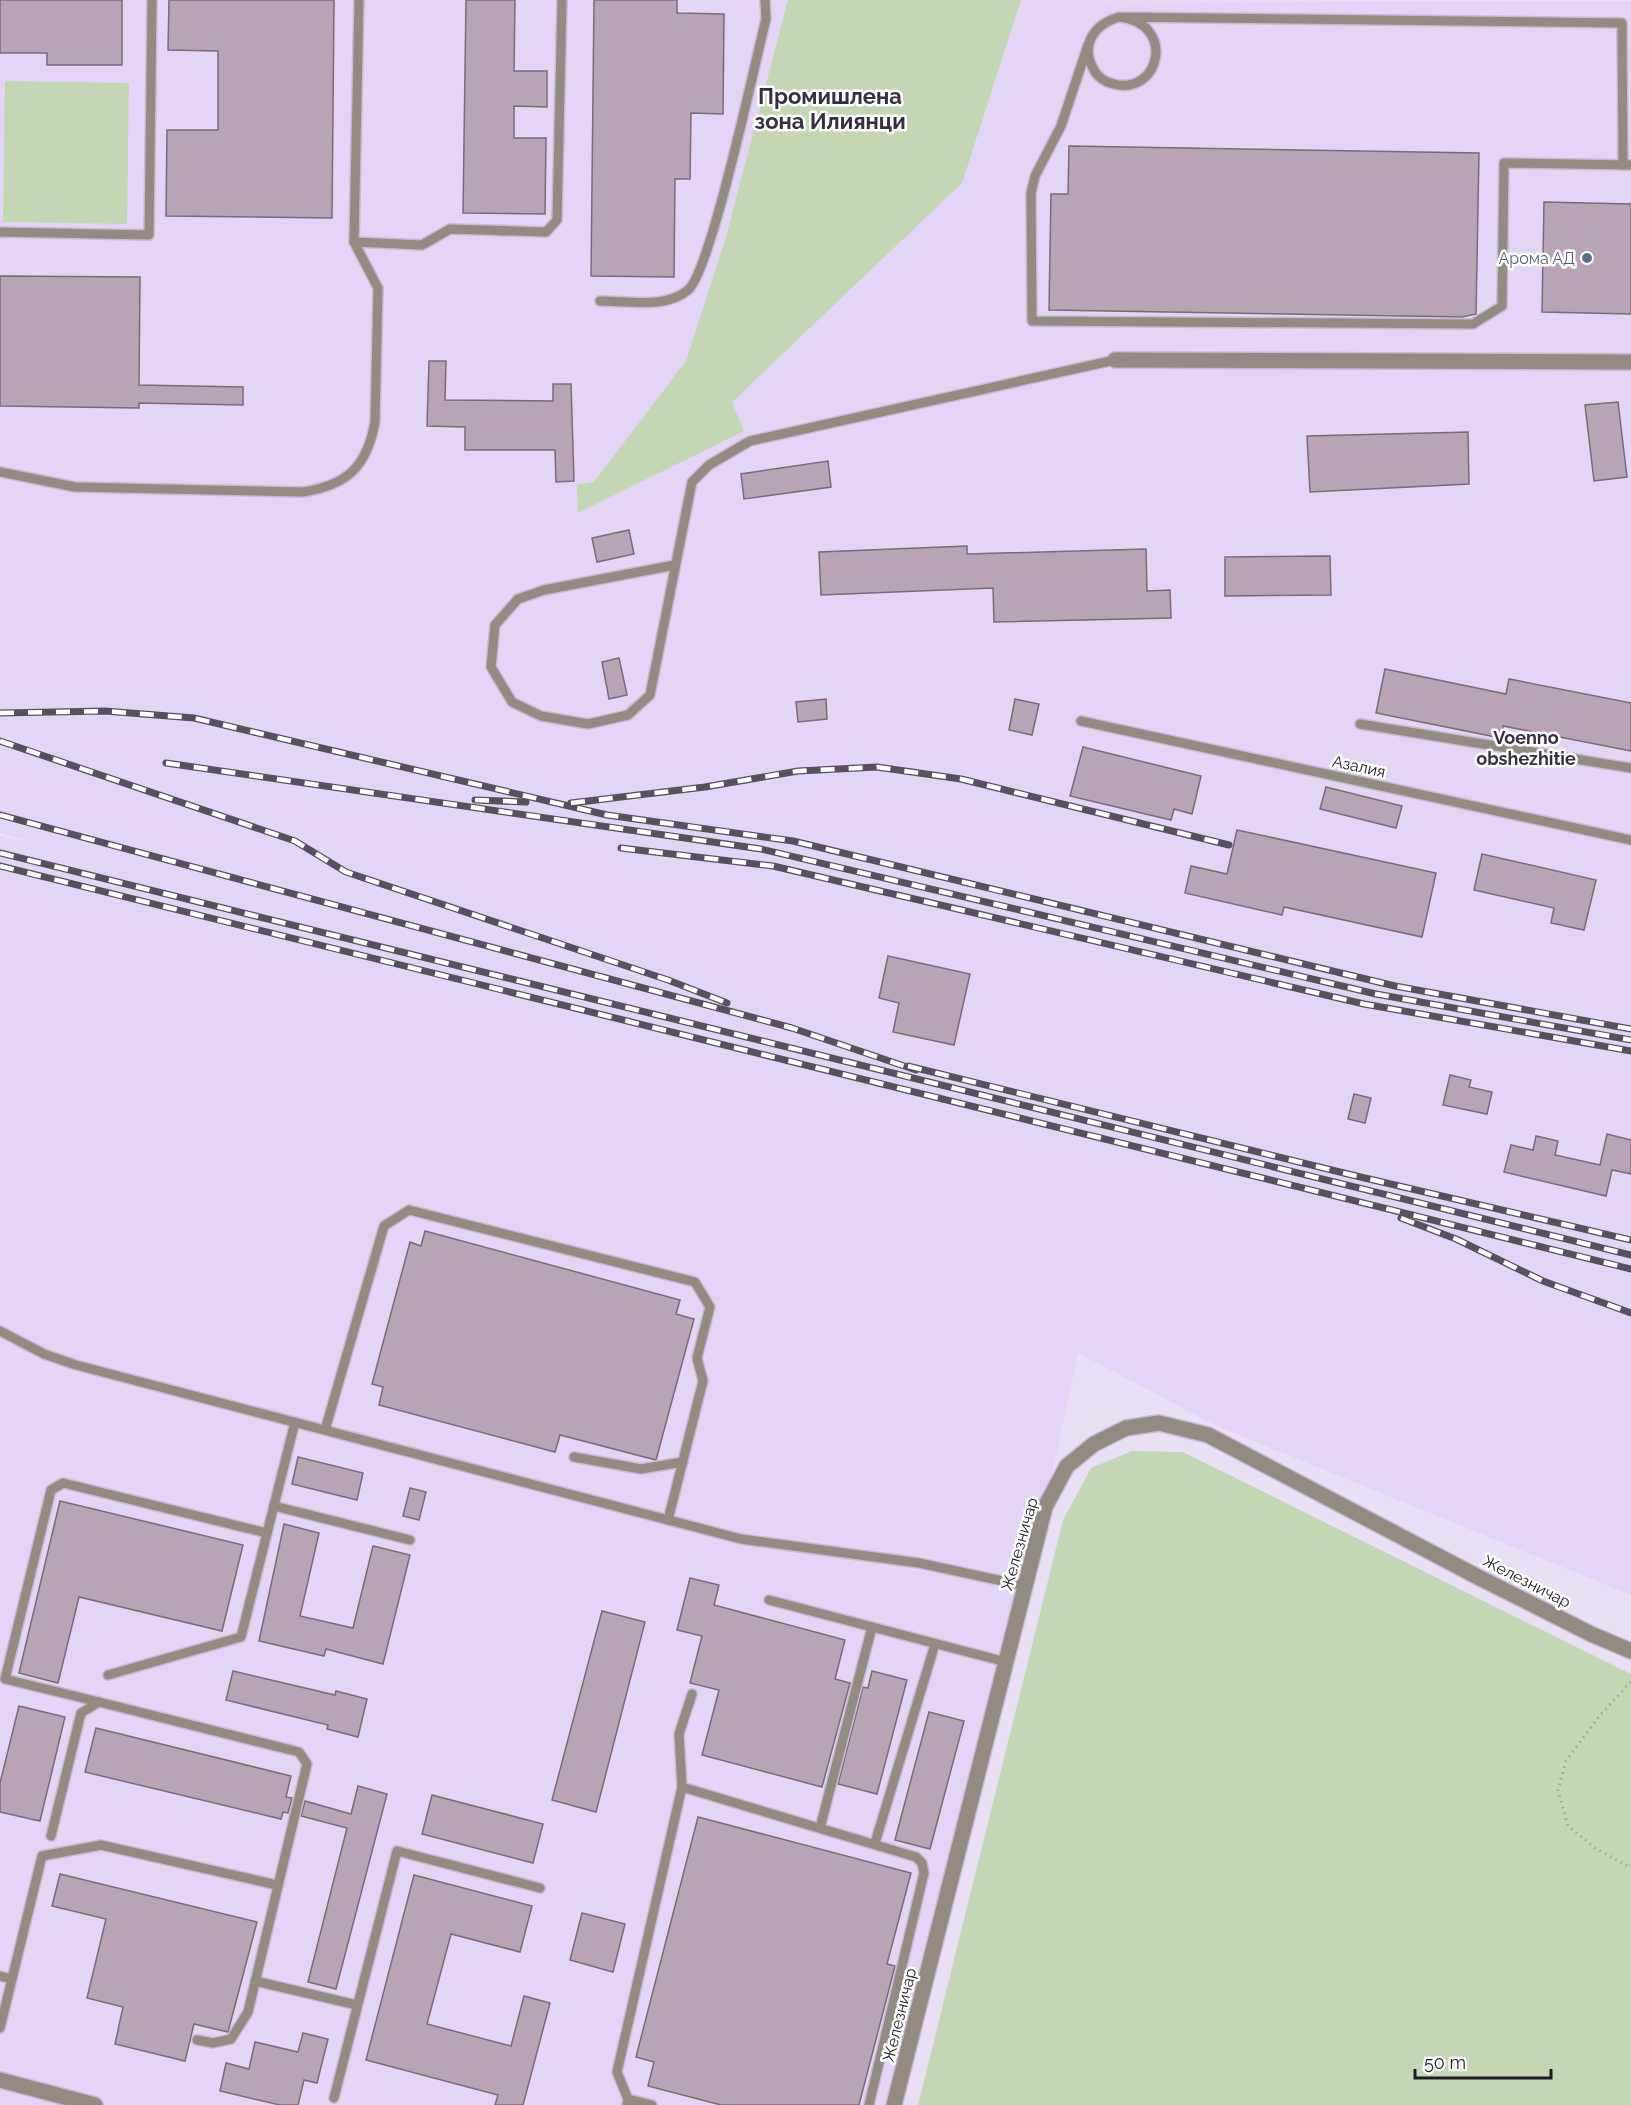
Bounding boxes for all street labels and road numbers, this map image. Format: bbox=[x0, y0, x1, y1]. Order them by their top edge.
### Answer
street label: Азалия bbox=[1331, 752, 1387, 781]
street label: Железничар bbox=[997, 1495, 1042, 1593]
street label: Железничар bbox=[1480, 1551, 1574, 1612]
street label: Железничар bbox=[879, 1966, 920, 2064]

